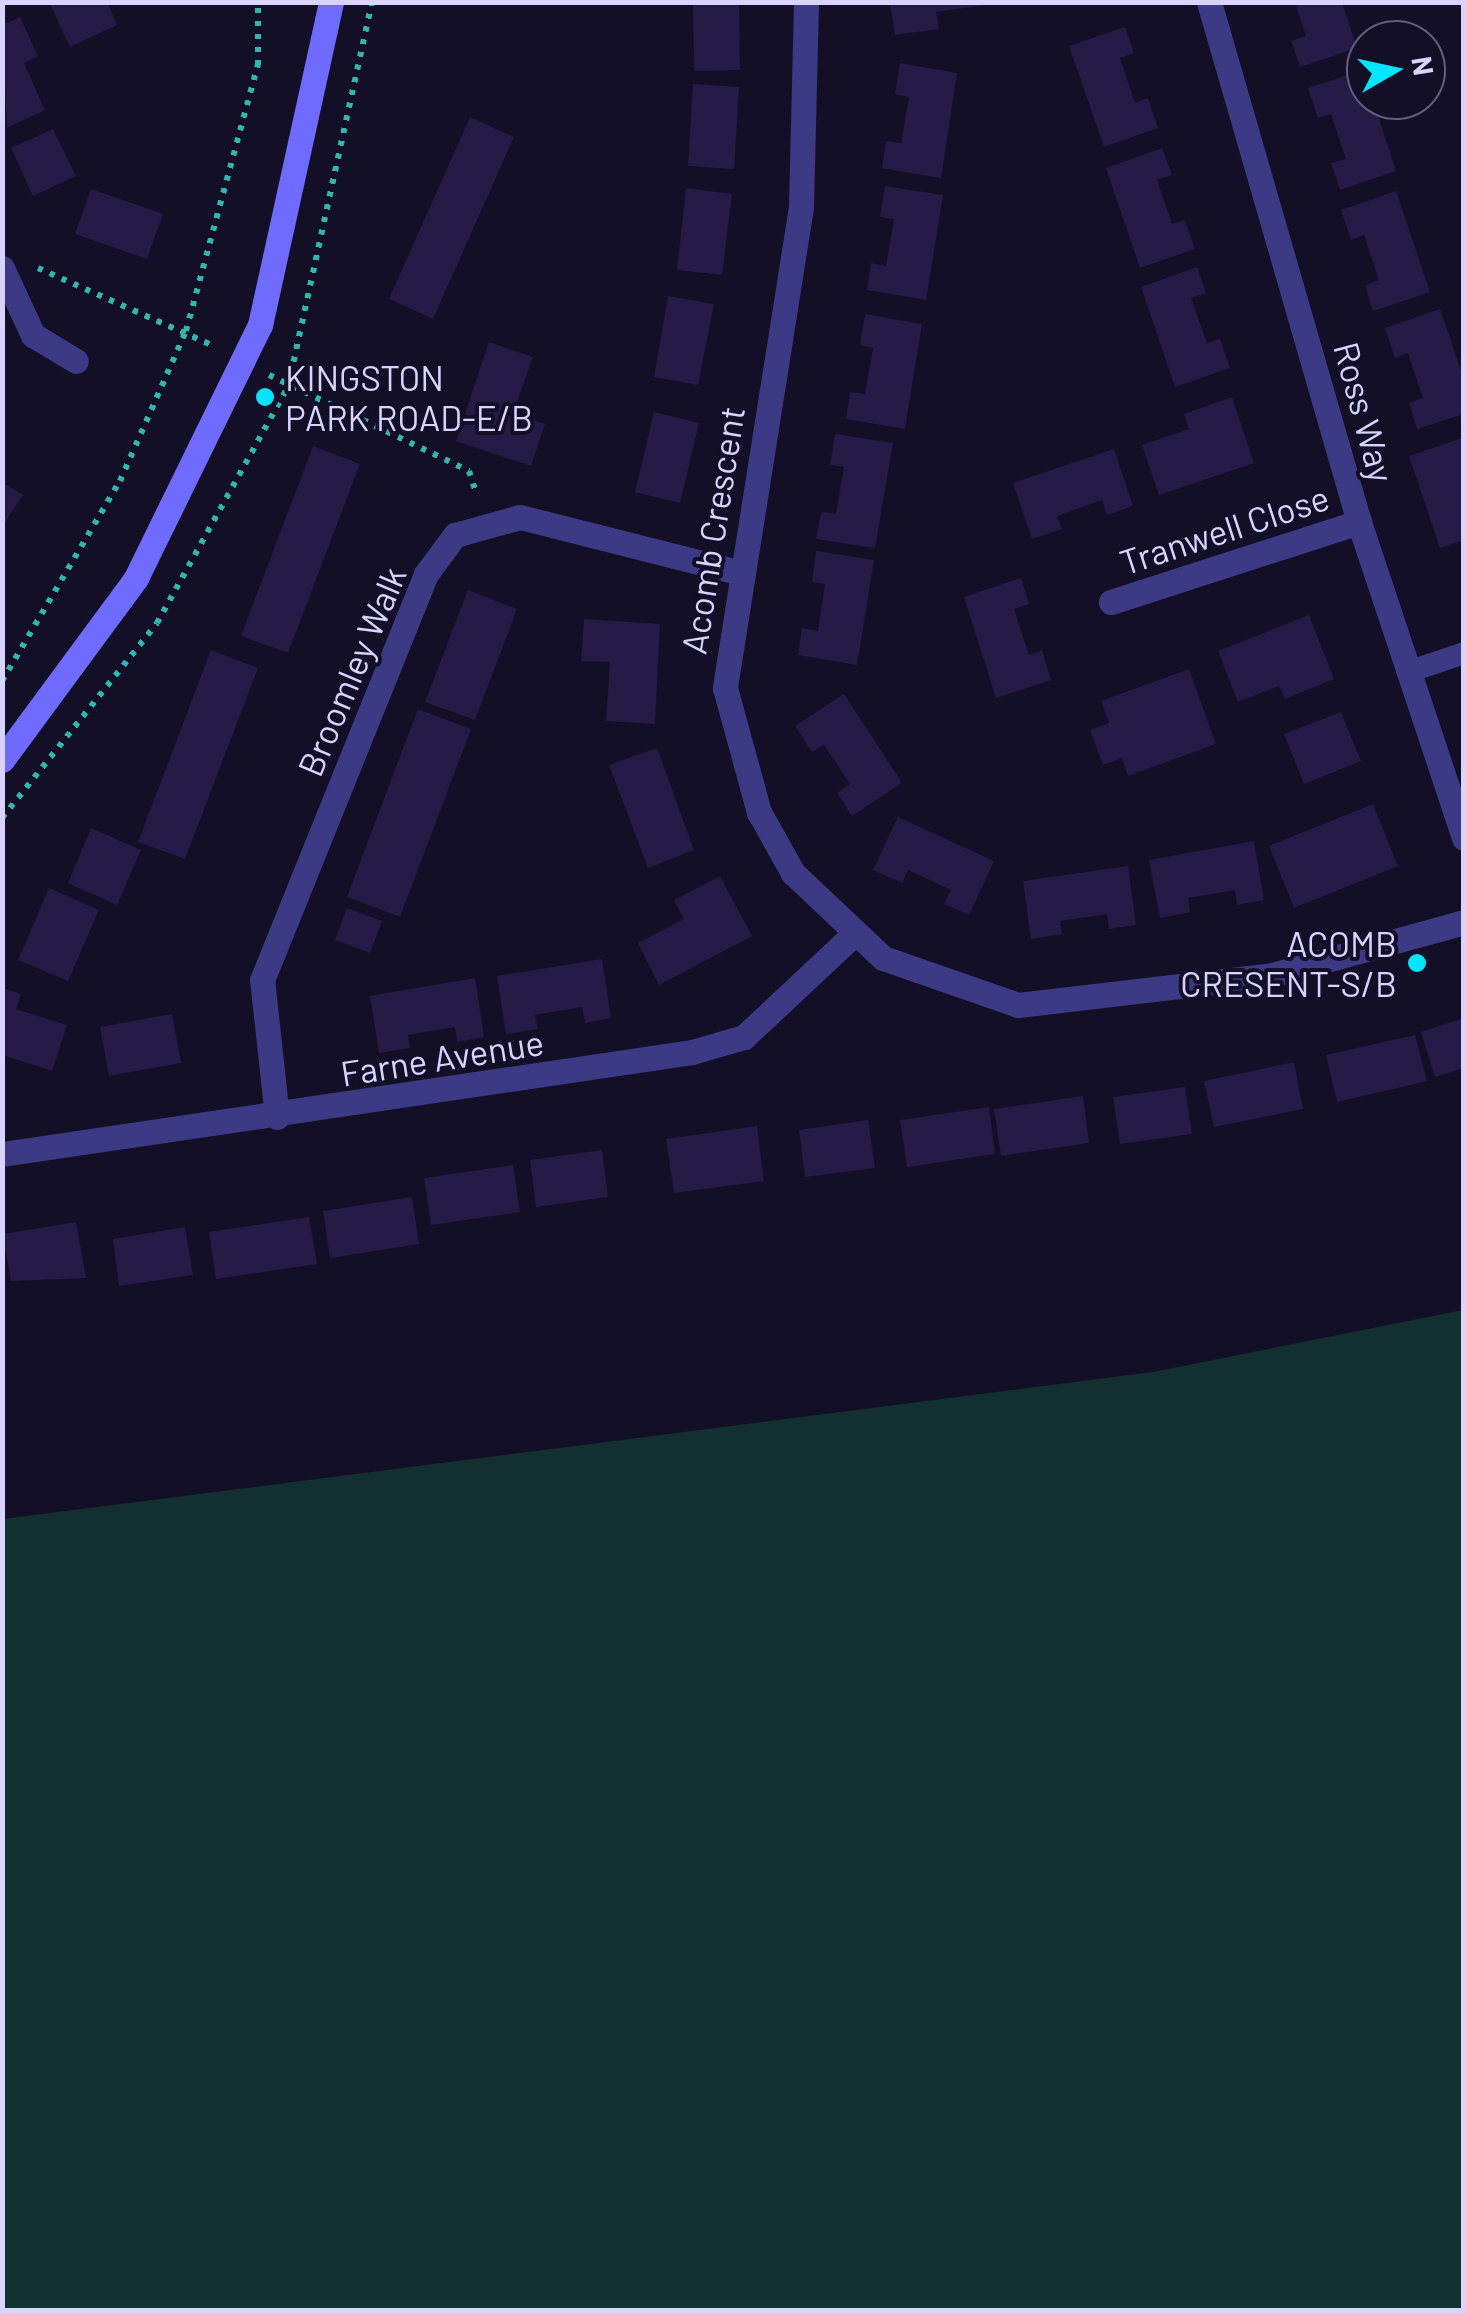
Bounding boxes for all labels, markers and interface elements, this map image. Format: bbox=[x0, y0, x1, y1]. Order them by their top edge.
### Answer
north arrow bbox=[1346, 20, 1446, 120]
text: N bbox=[1405, 54, 1442, 77]
street label: Ross Way bbox=[1326, 337, 1404, 487]
place label: KINGSTON PARK ROAD-E/B bbox=[285, 356, 533, 438]
marker: KINGSTON PARK ROAD-E/B bbox=[254, 386, 276, 408]
street label: Acomb Crescent bbox=[672, 403, 752, 657]
street label: Tranwell Close bbox=[1114, 475, 1334, 583]
street label: Broomley Walk bbox=[288, 560, 414, 782]
place label: ACOMB CRESENT-S/B bbox=[1180, 922, 1397, 1004]
marker: ACOMB CRESENT-S/B bbox=[1406, 952, 1428, 974]
street label: Farne Avenue bbox=[338, 1020, 546, 1094]

